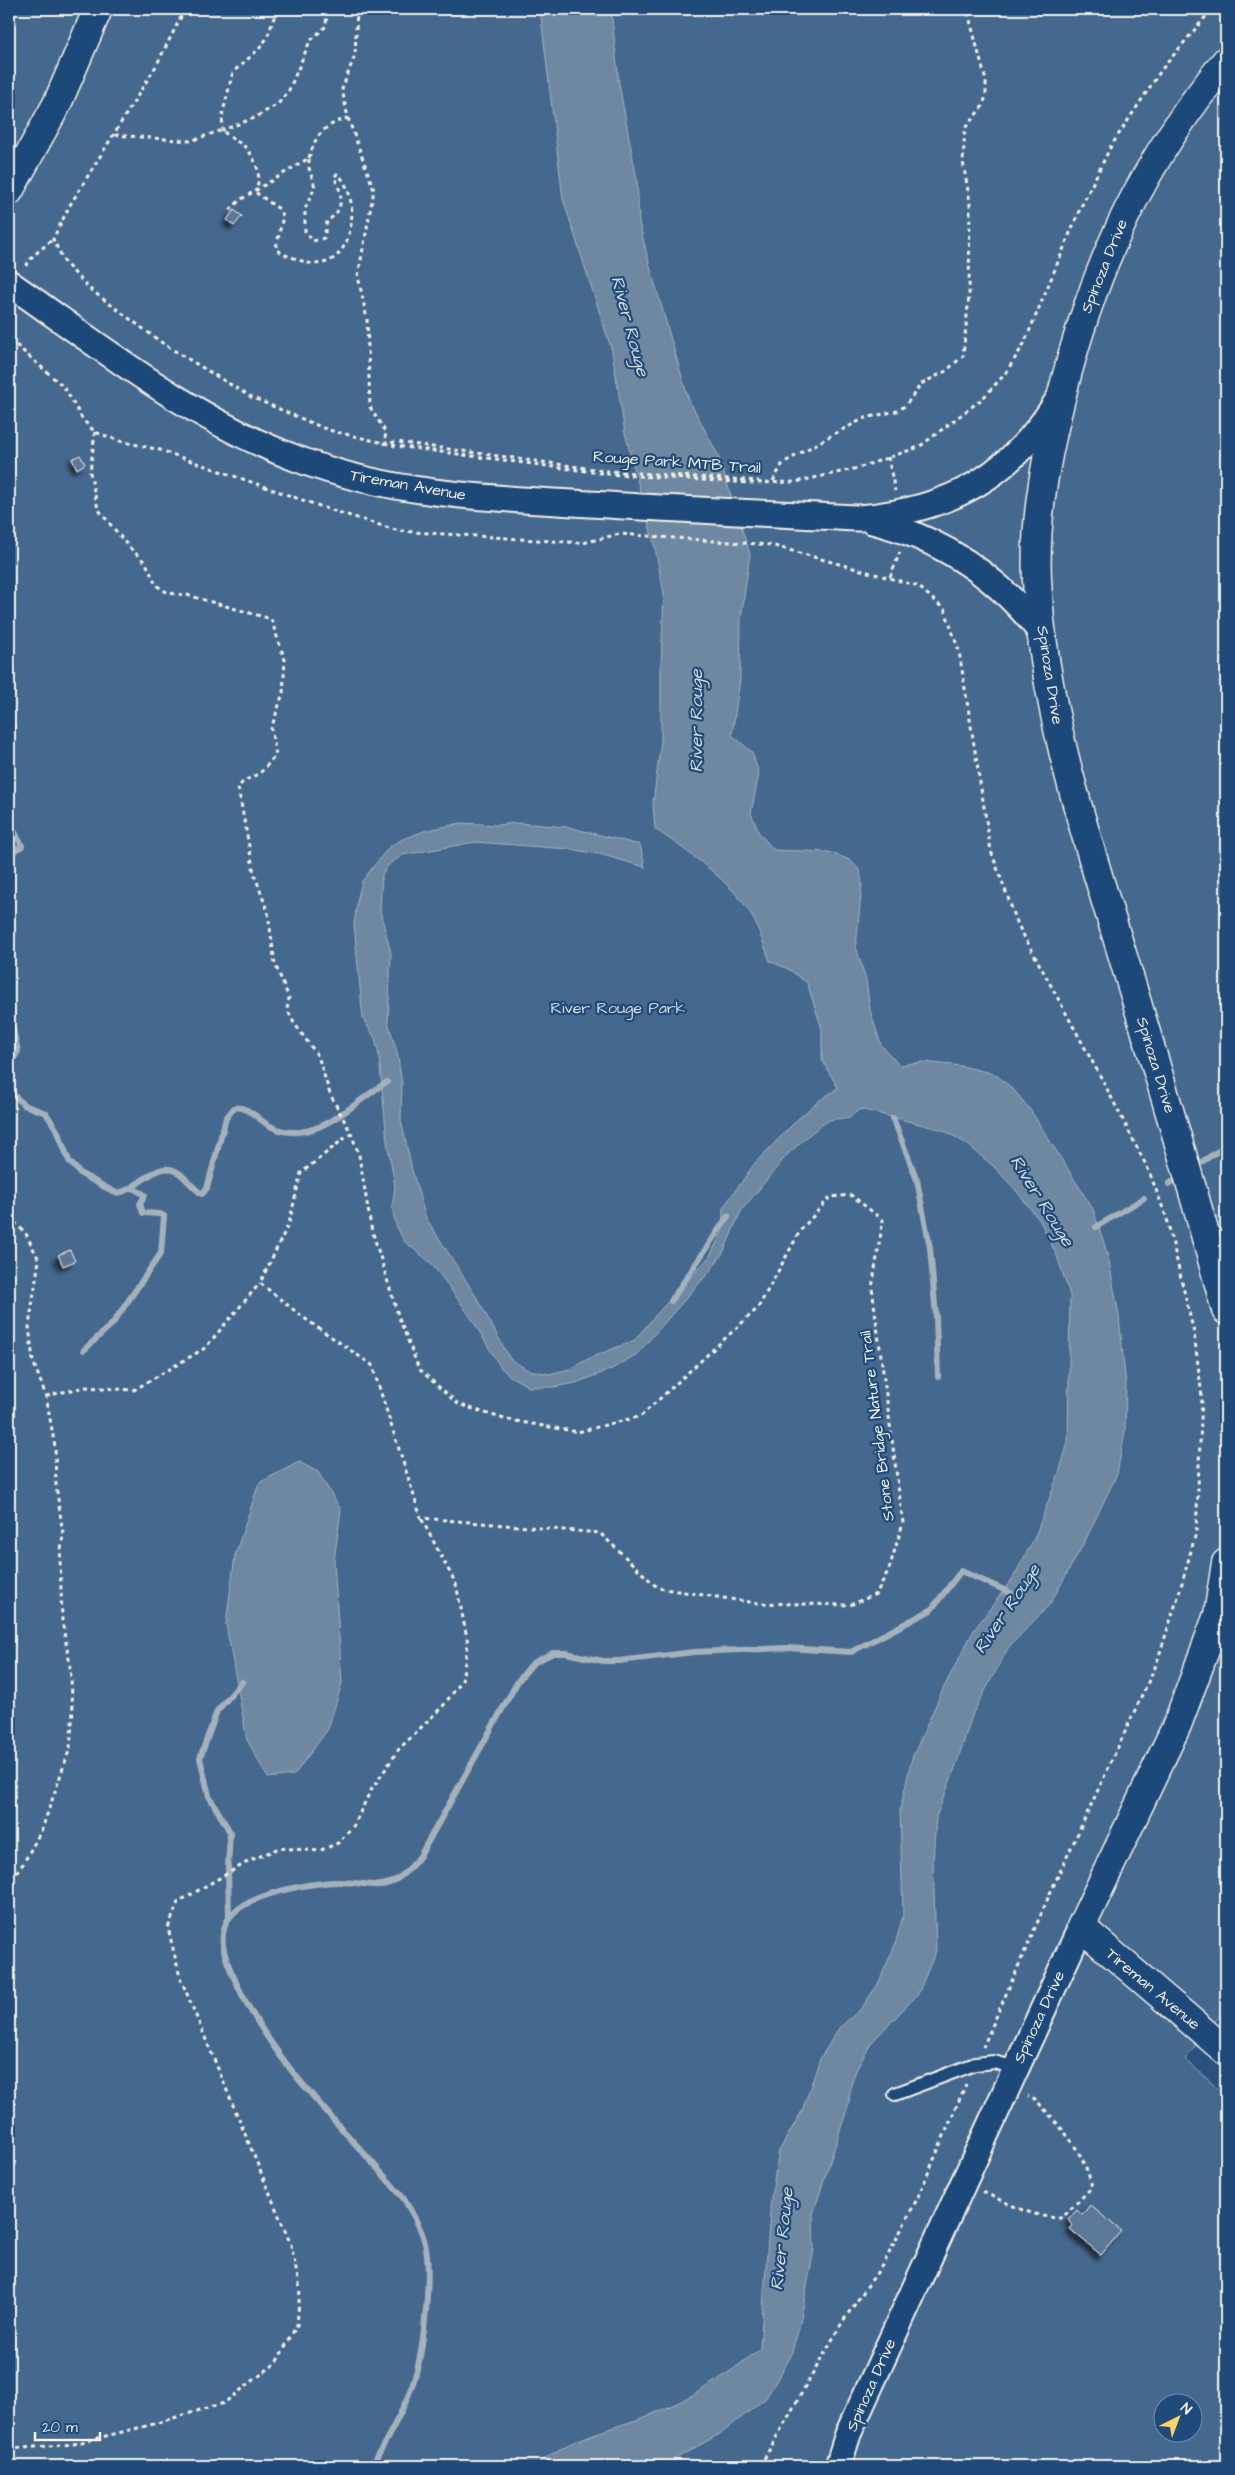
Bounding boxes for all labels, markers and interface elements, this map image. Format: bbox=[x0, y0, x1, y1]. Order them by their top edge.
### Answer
street label: Spinoza Drive bbox=[1075, 215, 1133, 316]
water label: River Rouge bbox=[604, 273, 656, 380]
street label: Rouge Park MTB Trail bbox=[592, 445, 762, 480]
street label: Tireman Avenue bbox=[349, 464, 468, 506]
street label: Spinoza Drive bbox=[1031, 624, 1069, 726]
water label: River Rouge bbox=[684, 668, 710, 772]
park label: River Rouge Park bbox=[551, 997, 686, 1020]
street label: Spinoza Drive bbox=[1131, 1014, 1181, 1116]
water label: River Rouge bbox=[1003, 1151, 1081, 1253]
street label: Stone Bridge Nature Trail bbox=[854, 1330, 901, 1522]
water label: River Rouge bbox=[968, 1558, 1048, 1659]
street label: Tireman Avenue bbox=[1101, 1943, 1205, 2035]
street label: Spinoza Drive bbox=[1008, 1967, 1070, 2067]
water label: River Rouge bbox=[764, 2185, 801, 2292]
street label: Spinoza Drive bbox=[841, 2335, 901, 2435]
north arrow bbox=[1152, 2392, 1202, 2442]
text: N bbox=[1176, 2399, 1196, 2420]
scale bar bbox=[35, 2410, 100, 2442]
text: 20 m bbox=[42, 2417, 78, 2438]

